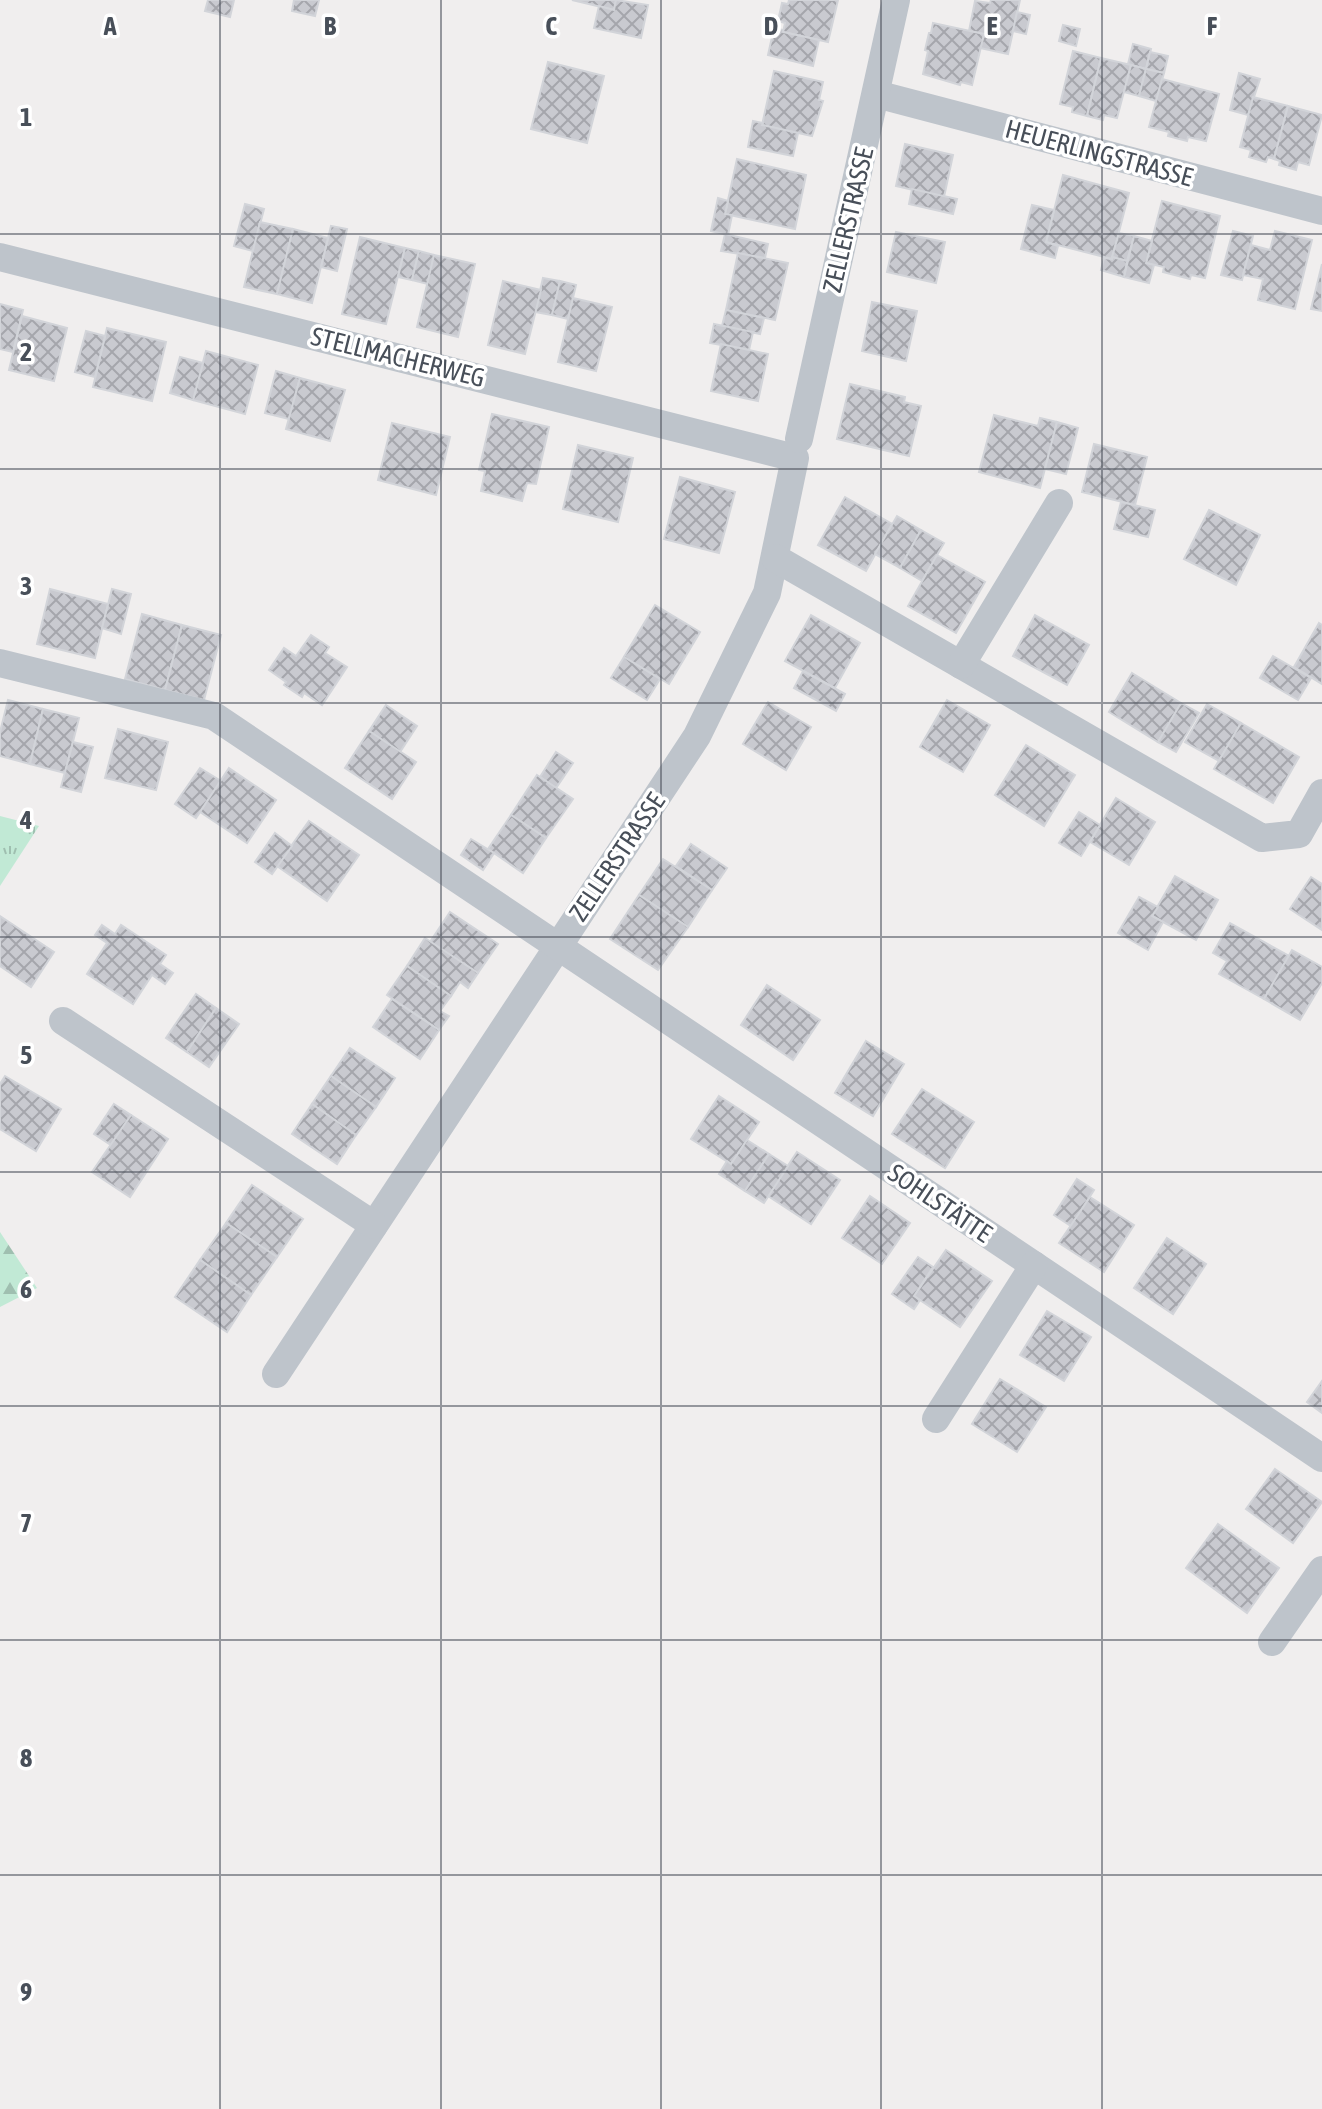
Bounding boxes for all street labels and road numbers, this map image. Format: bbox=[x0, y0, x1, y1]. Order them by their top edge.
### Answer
street label: HEUERLINGSTRASSE bbox=[1002, 114, 1196, 192]
street label: ZELLERSTRASSE bbox=[817, 145, 879, 295]
street label: STELLMACHERWEG bbox=[308, 321, 488, 393]
street label: ZELLERSTRASSE bbox=[563, 787, 671, 927]
street label: SOHLSTÄTTE bbox=[883, 1158, 997, 1248]

